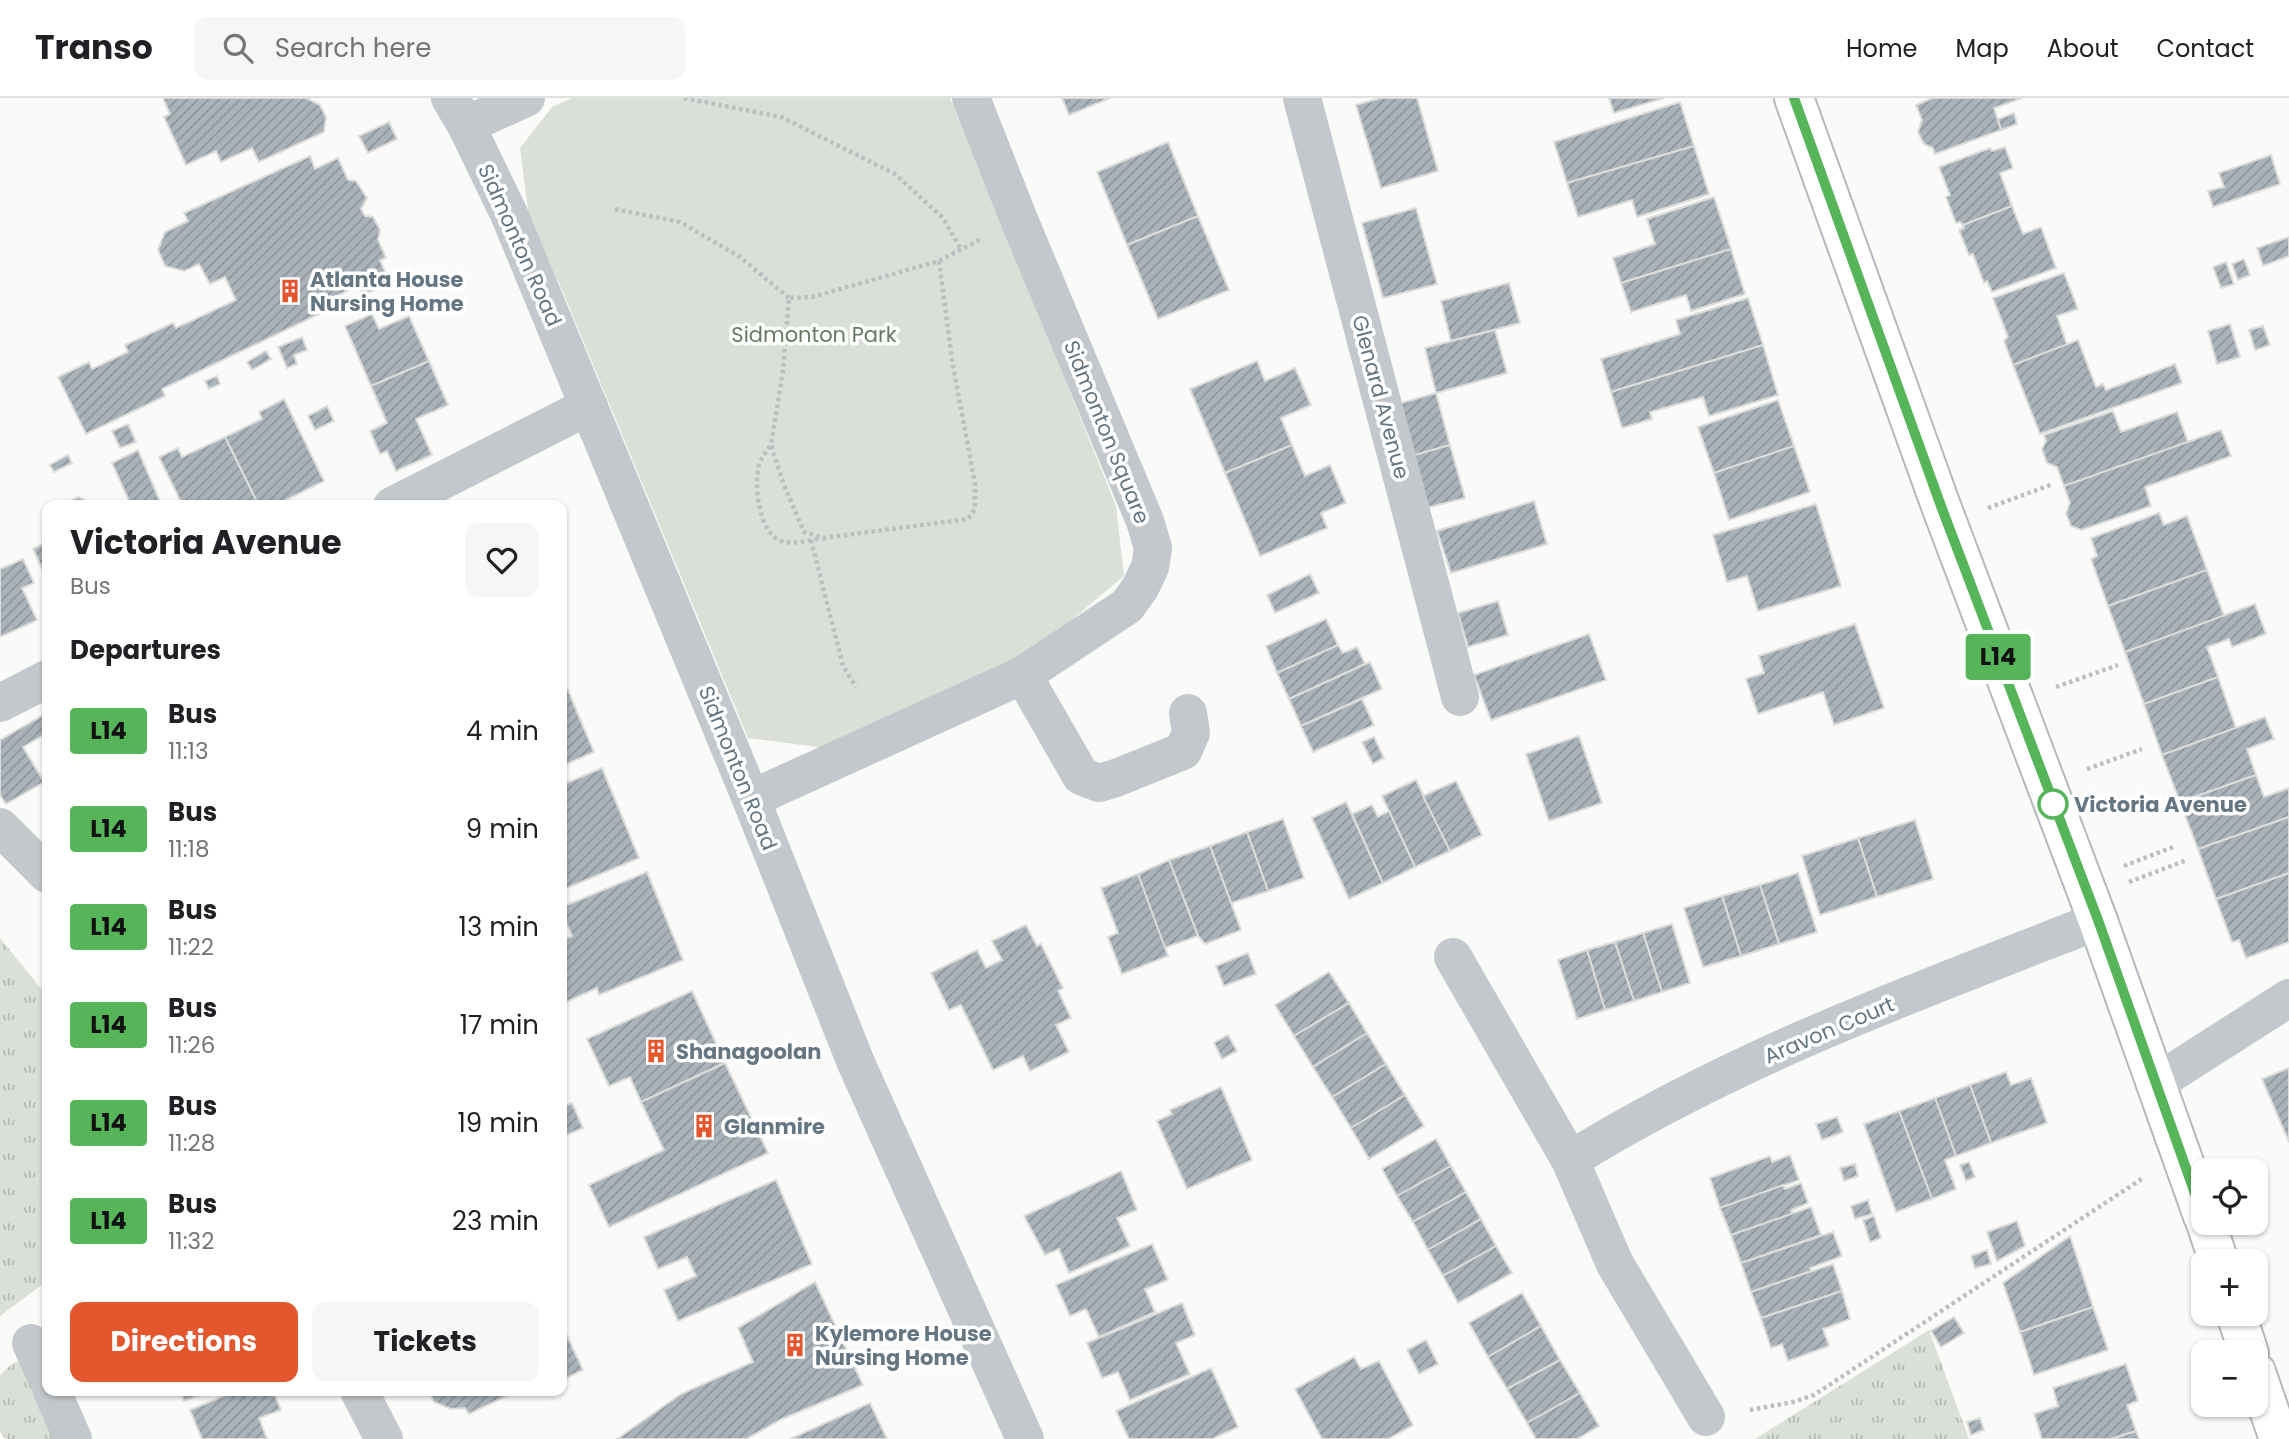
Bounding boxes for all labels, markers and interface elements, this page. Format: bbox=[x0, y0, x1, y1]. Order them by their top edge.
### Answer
search box bbox=[195, 17, 685, 80]
text: Transo bbox=[35, 24, 153, 71]
icon: search bbox=[219, 29, 257, 67]
text: Search here bbox=[275, 30, 431, 66]
text: Home bbox=[1846, 32, 1918, 65]
text: Map bbox=[1956, 32, 2009, 65]
text: About bbox=[2047, 32, 2118, 65]
text: Contact bbox=[2156, 32, 2254, 65]
street label: Sidmonton Road bbox=[471, 159, 569, 331]
place label: Atlanta House Nursing Home bbox=[310, 265, 464, 318]
building icon: Atlanta House Nursing Home bbox=[276, 277, 304, 305]
street label: Glenard Avenue bbox=[1345, 312, 1417, 482]
park label: Sidmonton Park bbox=[731, 320, 897, 349]
street label: Sidmonton Square bbox=[1057, 336, 1157, 528]
text: Victoria Avenue bbox=[70, 519, 342, 566]
button: heart bbox=[465, 523, 539, 597]
text: Bus bbox=[70, 570, 111, 602]
text: Departures bbox=[70, 632, 221, 668]
line badge: L14 bbox=[1958, 634, 2038, 680]
text: L14 bbox=[1980, 640, 2016, 673]
street label: Sidmonton Road bbox=[692, 681, 784, 855]
text: Bus bbox=[168, 696, 217, 732]
text: 4 min bbox=[466, 713, 539, 749]
text: L14 bbox=[90, 714, 127, 747]
text: 11:13 bbox=[168, 735, 209, 767]
marker: Victoria Avenue bbox=[2038, 789, 2068, 819]
place label: Victoria Avenue bbox=[2074, 790, 2247, 819]
text: Bus bbox=[168, 794, 217, 830]
text: 9 min bbox=[466, 811, 539, 847]
text: L14 bbox=[90, 812, 127, 845]
text: 11:18 bbox=[168, 833, 210, 865]
text: Bus bbox=[168, 892, 217, 928]
text: 13 min bbox=[459, 909, 539, 945]
text: L14 bbox=[90, 910, 127, 943]
text: 11:22 bbox=[168, 931, 214, 963]
street label: Aravon Court bbox=[1759, 989, 1899, 1071]
text: Bus bbox=[168, 990, 217, 1026]
text: 17 min bbox=[460, 1007, 539, 1043]
text: L14 bbox=[90, 1008, 127, 1041]
text: 11:26 bbox=[168, 1029, 215, 1061]
building icon: Shanagoolan bbox=[642, 1037, 670, 1065]
place label: Shanagoolan bbox=[676, 1037, 821, 1066]
text: Bus bbox=[168, 1088, 217, 1124]
text: 19 min bbox=[458, 1105, 539, 1141]
text: L14 bbox=[90, 1106, 127, 1139]
building icon: Glanmire bbox=[690, 1112, 718, 1140]
place label: Glanmire bbox=[724, 1112, 825, 1141]
text: 11:28 bbox=[168, 1127, 215, 1159]
map controls bbox=[2191, 1158, 2268, 1417]
button: locate bbox=[2191, 1158, 2268, 1235]
text: Bus bbox=[168, 1186, 217, 1222]
text: 23 min bbox=[452, 1203, 539, 1239]
text: L14 bbox=[90, 1204, 127, 1237]
text: 11:32 bbox=[168, 1225, 214, 1257]
button: + bbox=[2191, 1249, 2268, 1326]
button: Directions bbox=[70, 1302, 298, 1382]
button: Tickets bbox=[312, 1302, 539, 1382]
place label: Kylemore House Nursing Home bbox=[815, 1319, 992, 1372]
building icon: Kylemore House Nursing Home bbox=[781, 1331, 809, 1359]
button: − bbox=[2191, 1340, 2268, 1417]

